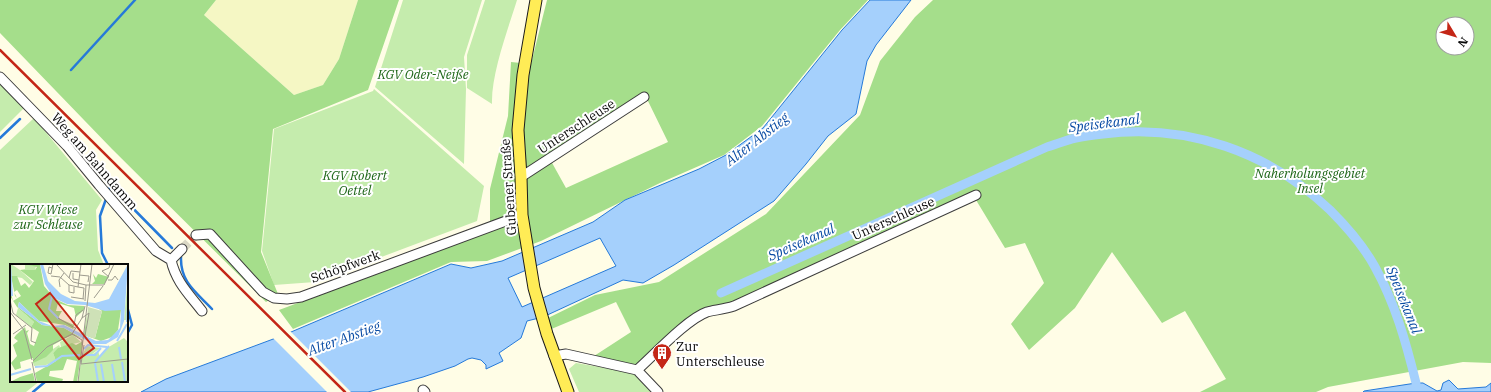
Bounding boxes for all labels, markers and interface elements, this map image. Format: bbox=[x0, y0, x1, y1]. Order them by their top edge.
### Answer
north arrow bbox=[1435, 16, 1475, 56]
text: N bbox=[1455, 34, 1471, 50]
park label: KGV Oder-Neiße bbox=[376, 66, 469, 83]
street label: Unterschleuse bbox=[534, 95, 618, 158]
water label: Alter Abstieg bbox=[721, 108, 793, 170]
street label: Weg am Bahndamm bbox=[48, 109, 142, 214]
water label: Speisekanal bbox=[1066, 110, 1142, 136]
street label: Gubener Straße bbox=[497, 138, 520, 236]
park label: Naherholungsgebiet Insel bbox=[1254, 165, 1366, 197]
park label: KGV Robert Oettel bbox=[322, 167, 388, 199]
street label: Unterschleuse bbox=[849, 193, 937, 244]
park label: KGV Wiese zur Schleuse bbox=[13, 201, 83, 233]
water label: Speisekanal bbox=[764, 219, 838, 265]
street label: Schöpfwerk bbox=[308, 246, 383, 287]
water label: Speisekanal bbox=[1382, 263, 1426, 337]
inset map bbox=[10, 264, 128, 382]
water label: Alter Abstieg bbox=[304, 316, 383, 360]
place label: Zur Unterschleuse bbox=[676, 338, 765, 370]
building icon: Zur Unterschleuse bbox=[651, 342, 673, 370]

